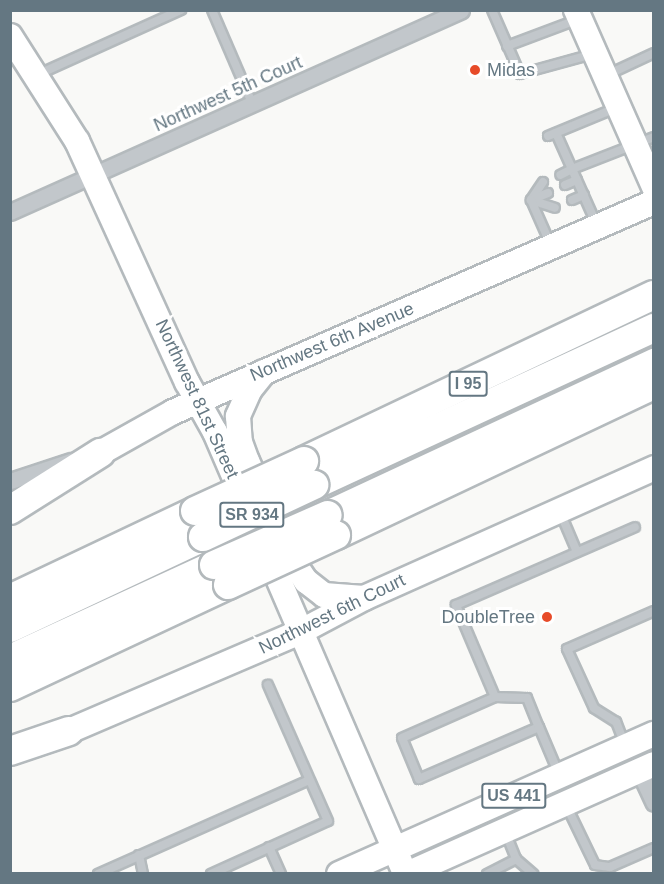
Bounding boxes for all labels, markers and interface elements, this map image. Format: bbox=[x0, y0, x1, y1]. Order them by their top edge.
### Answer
street label: Northwest 5th Court bbox=[150, 52, 306, 136]
place label: Midas bbox=[487, 59, 535, 81]
marker: Midas bbox=[468, 63, 482, 77]
street label: Northwest 6th Avenue bbox=[246, 298, 418, 386]
street label: Northwest 81st Street bbox=[151, 316, 243, 482]
road number: I 95 bbox=[448, 371, 488, 397]
road number: SR 934 bbox=[219, 502, 285, 528]
street label: Northwest 6th Court bbox=[255, 569, 409, 659]
place label: DoubleTree bbox=[442, 606, 535, 628]
marker: DoubleTree bbox=[540, 610, 554, 624]
road number: US 441 bbox=[481, 783, 547, 809]

